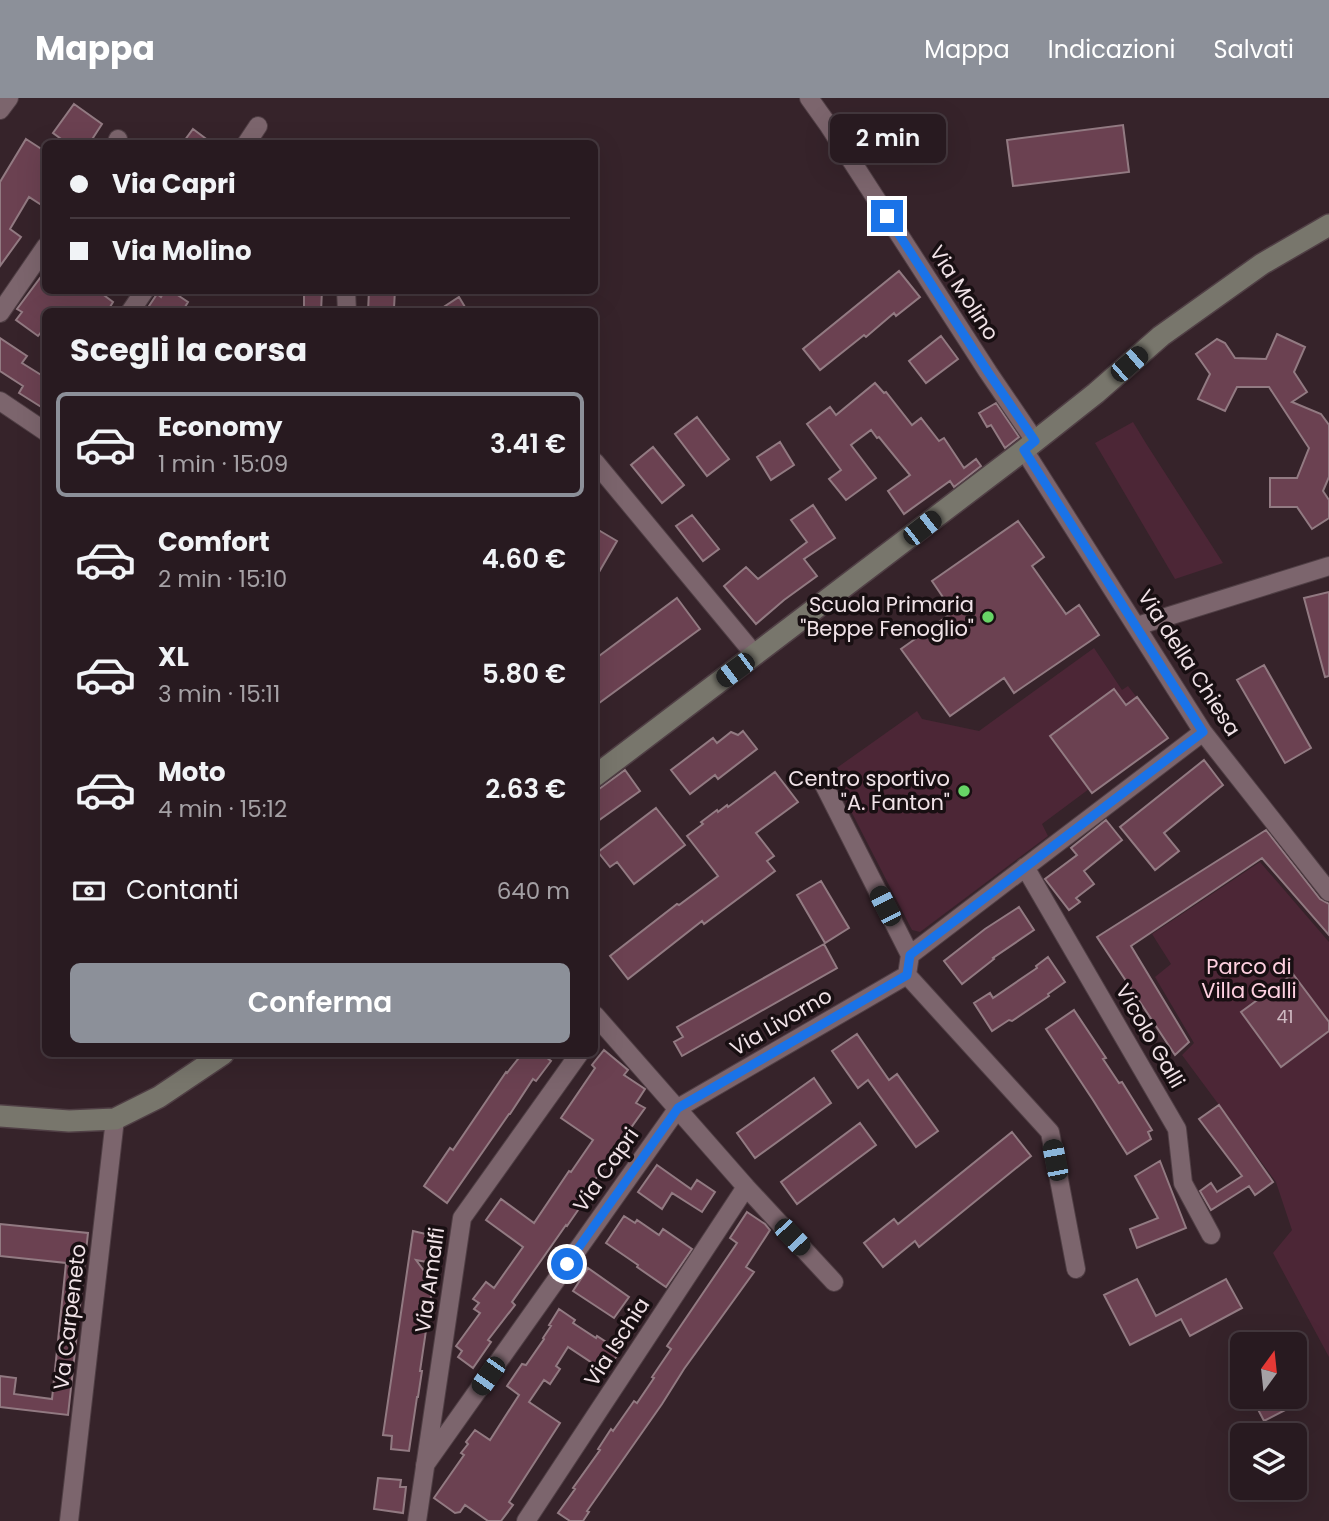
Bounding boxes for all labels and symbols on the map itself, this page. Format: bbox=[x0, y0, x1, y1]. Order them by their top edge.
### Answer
callout: 2 min bbox=[829, 115, 945, 164]
route end bbox=[871, 200, 903, 232]
street label: Via Molino bbox=[923, 240, 1006, 346]
car bbox=[1107, 342, 1152, 386]
car bbox=[899, 507, 946, 549]
street label: Via della Chiesa bbox=[1131, 584, 1248, 742]
place label: Scuola Primaria "Beppe Fenoglio" bbox=[800, 590, 974, 643]
marker: Scuola Primaria "Beppe Fenoglio" bbox=[980, 609, 996, 625]
car bbox=[712, 649, 759, 691]
place label: Centro sportivo "A. Fanton" bbox=[788, 764, 950, 817]
marker: Centro sportivo "A. Fanton" bbox=[956, 783, 972, 799]
car bbox=[867, 883, 904, 929]
park label: Parco di Villa Galli bbox=[1201, 952, 1297, 1005]
street label: Vicolo Galli bbox=[1109, 978, 1192, 1093]
street label: Via Livorno bbox=[724, 981, 837, 1062]
house number: 41 bbox=[1276, 1004, 1294, 1029]
street label: Via Capri bbox=[566, 1122, 645, 1218]
car bbox=[1041, 1137, 1070, 1183]
car bbox=[770, 1214, 815, 1260]
street label: Via Amalfi bbox=[408, 1225, 451, 1335]
street label: Va Carpeneto bbox=[46, 1242, 93, 1392]
route start bbox=[551, 1248, 583, 1280]
street label: Via Ischia bbox=[577, 1292, 656, 1392]
north arrow bbox=[1230, 1332, 1307, 1409]
car bbox=[468, 1353, 509, 1399]

